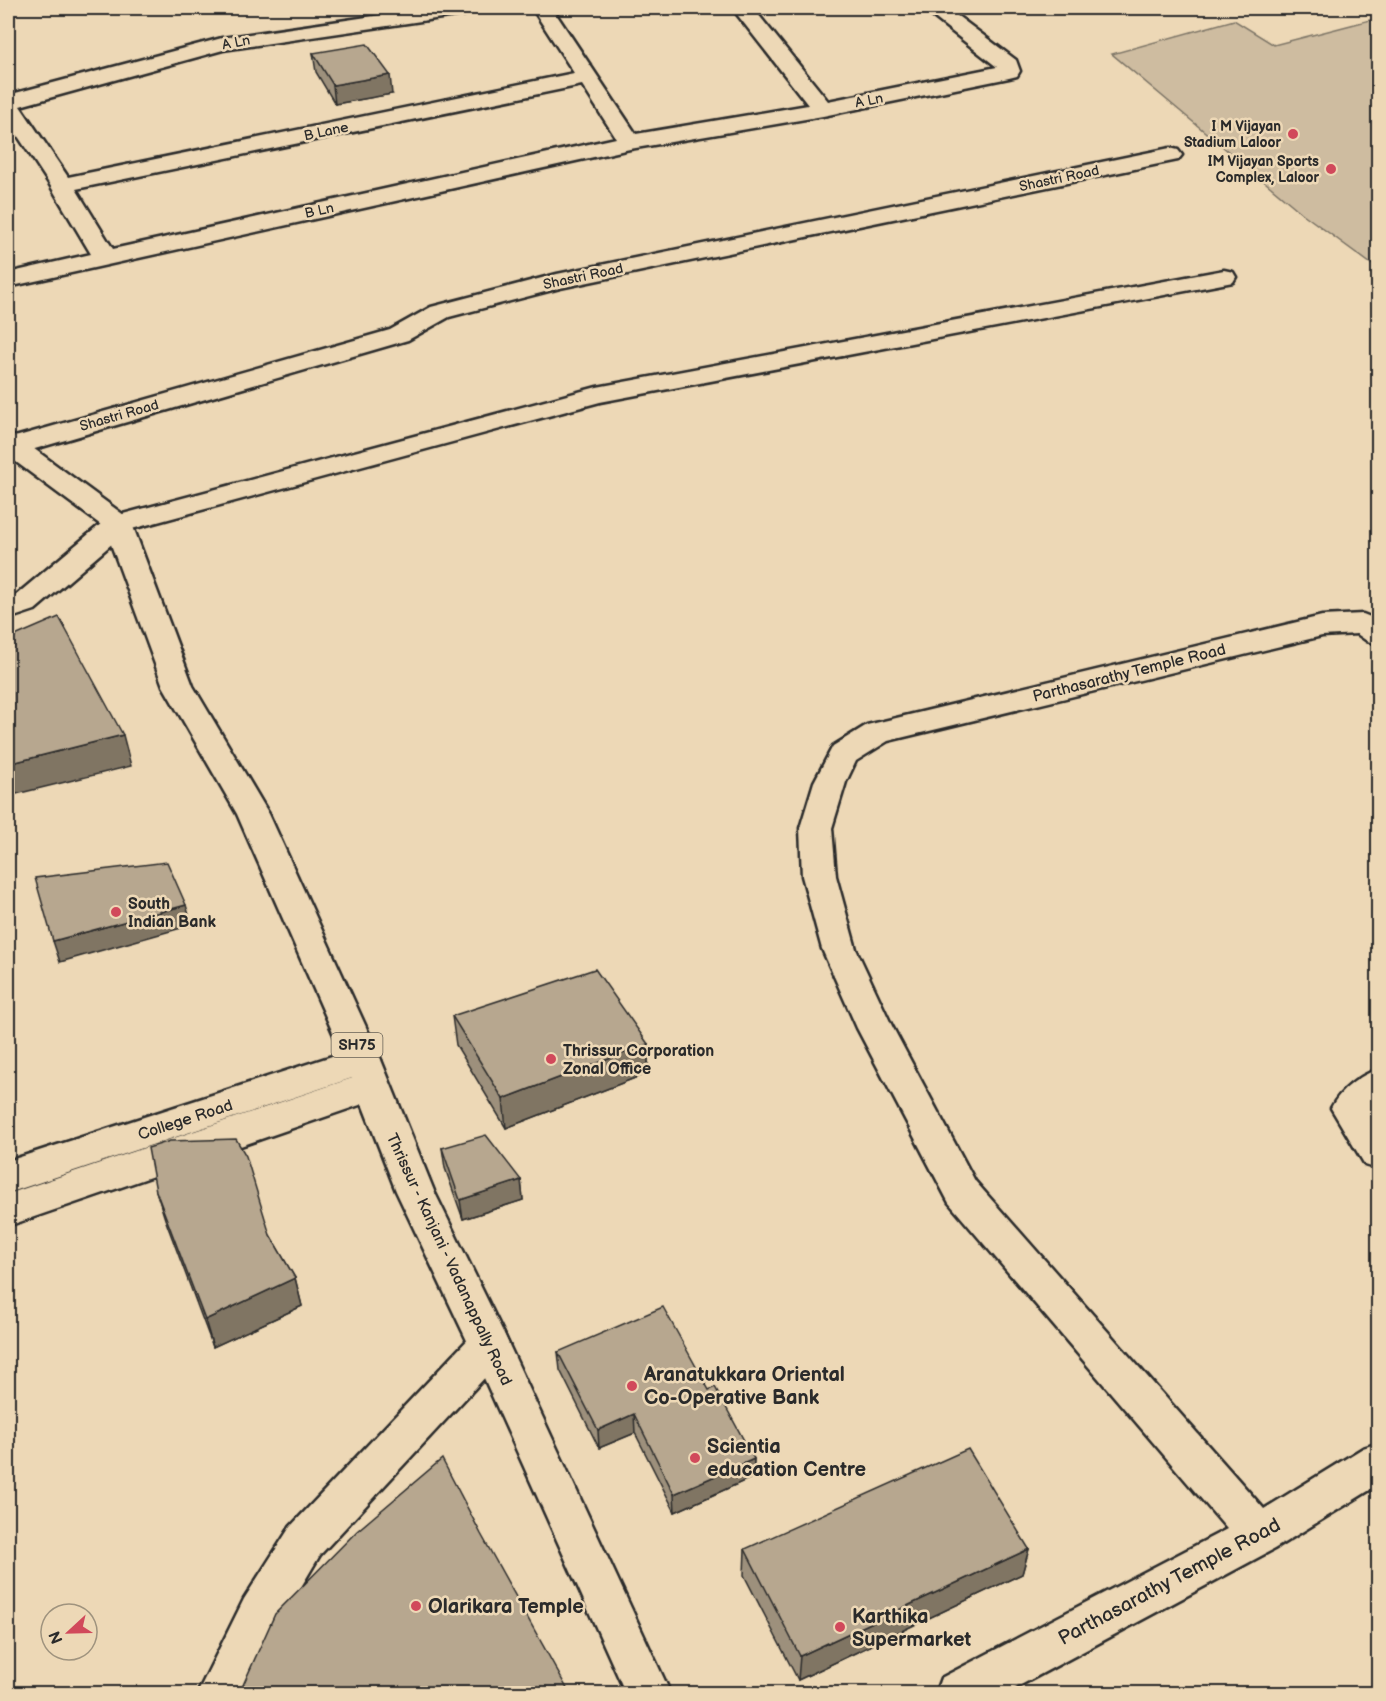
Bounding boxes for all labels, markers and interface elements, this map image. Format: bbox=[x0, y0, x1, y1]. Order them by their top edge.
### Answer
street label: A Ln bbox=[221, 31, 252, 54]
street label: A Ln bbox=[854, 89, 885, 112]
street label: B Lane bbox=[302, 118, 350, 144]
place label: I M Vijayan Stadium Laloor bbox=[1184, 118, 1281, 151]
marker: I M Vijayan Stadium Laloor bbox=[1286, 127, 1300, 141]
place label: IM Vijayan Sports Complex, Laloor bbox=[1208, 153, 1319, 186]
street label: Shastri Road bbox=[1018, 162, 1101, 195]
marker: IM Vijayan Sports Complex, Laloor bbox=[1324, 162, 1338, 176]
street label: B Ln bbox=[303, 199, 335, 222]
street label: Shastri Road bbox=[542, 260, 625, 293]
street label: Shastri Road bbox=[78, 396, 161, 435]
street label: Parthasarathy Temple Road bbox=[1031, 640, 1228, 707]
place label: South Indian Bank bbox=[128, 895, 216, 932]
marker: South Indian Bank bbox=[109, 905, 123, 919]
road number: SH75 bbox=[332, 1033, 382, 1057]
place label: Thrissur Corporation Zonal Office bbox=[563, 1042, 714, 1079]
marker: Thrissur Corporation Zonal Office bbox=[544, 1052, 558, 1066]
street label: College Road bbox=[136, 1096, 235, 1145]
street label: Thrissur - Kanjani - Vadanappally Road bbox=[382, 1131, 516, 1389]
place label: Aranatukkara Oriental Co-Operative Bank bbox=[643, 1363, 845, 1410]
marker: Aranatukkara Oriental Co-Operative Bank bbox=[625, 1379, 639, 1393]
place label: Scientia education Centre bbox=[707, 1435, 866, 1482]
marker: Scientia education Centre bbox=[688, 1451, 702, 1465]
street label: Parthasarathy Temple Road bbox=[1054, 1513, 1285, 1651]
place label: Olarikara Temple bbox=[428, 1595, 584, 1619]
marker: Olarikara Temple bbox=[409, 1599, 423, 1613]
north arrow bbox=[39, 1602, 99, 1662]
place label: Karthika Supermarket bbox=[852, 1605, 971, 1652]
marker: Karthika Supermarket bbox=[833, 1620, 847, 1634]
text: N bbox=[45, 1628, 68, 1646]

